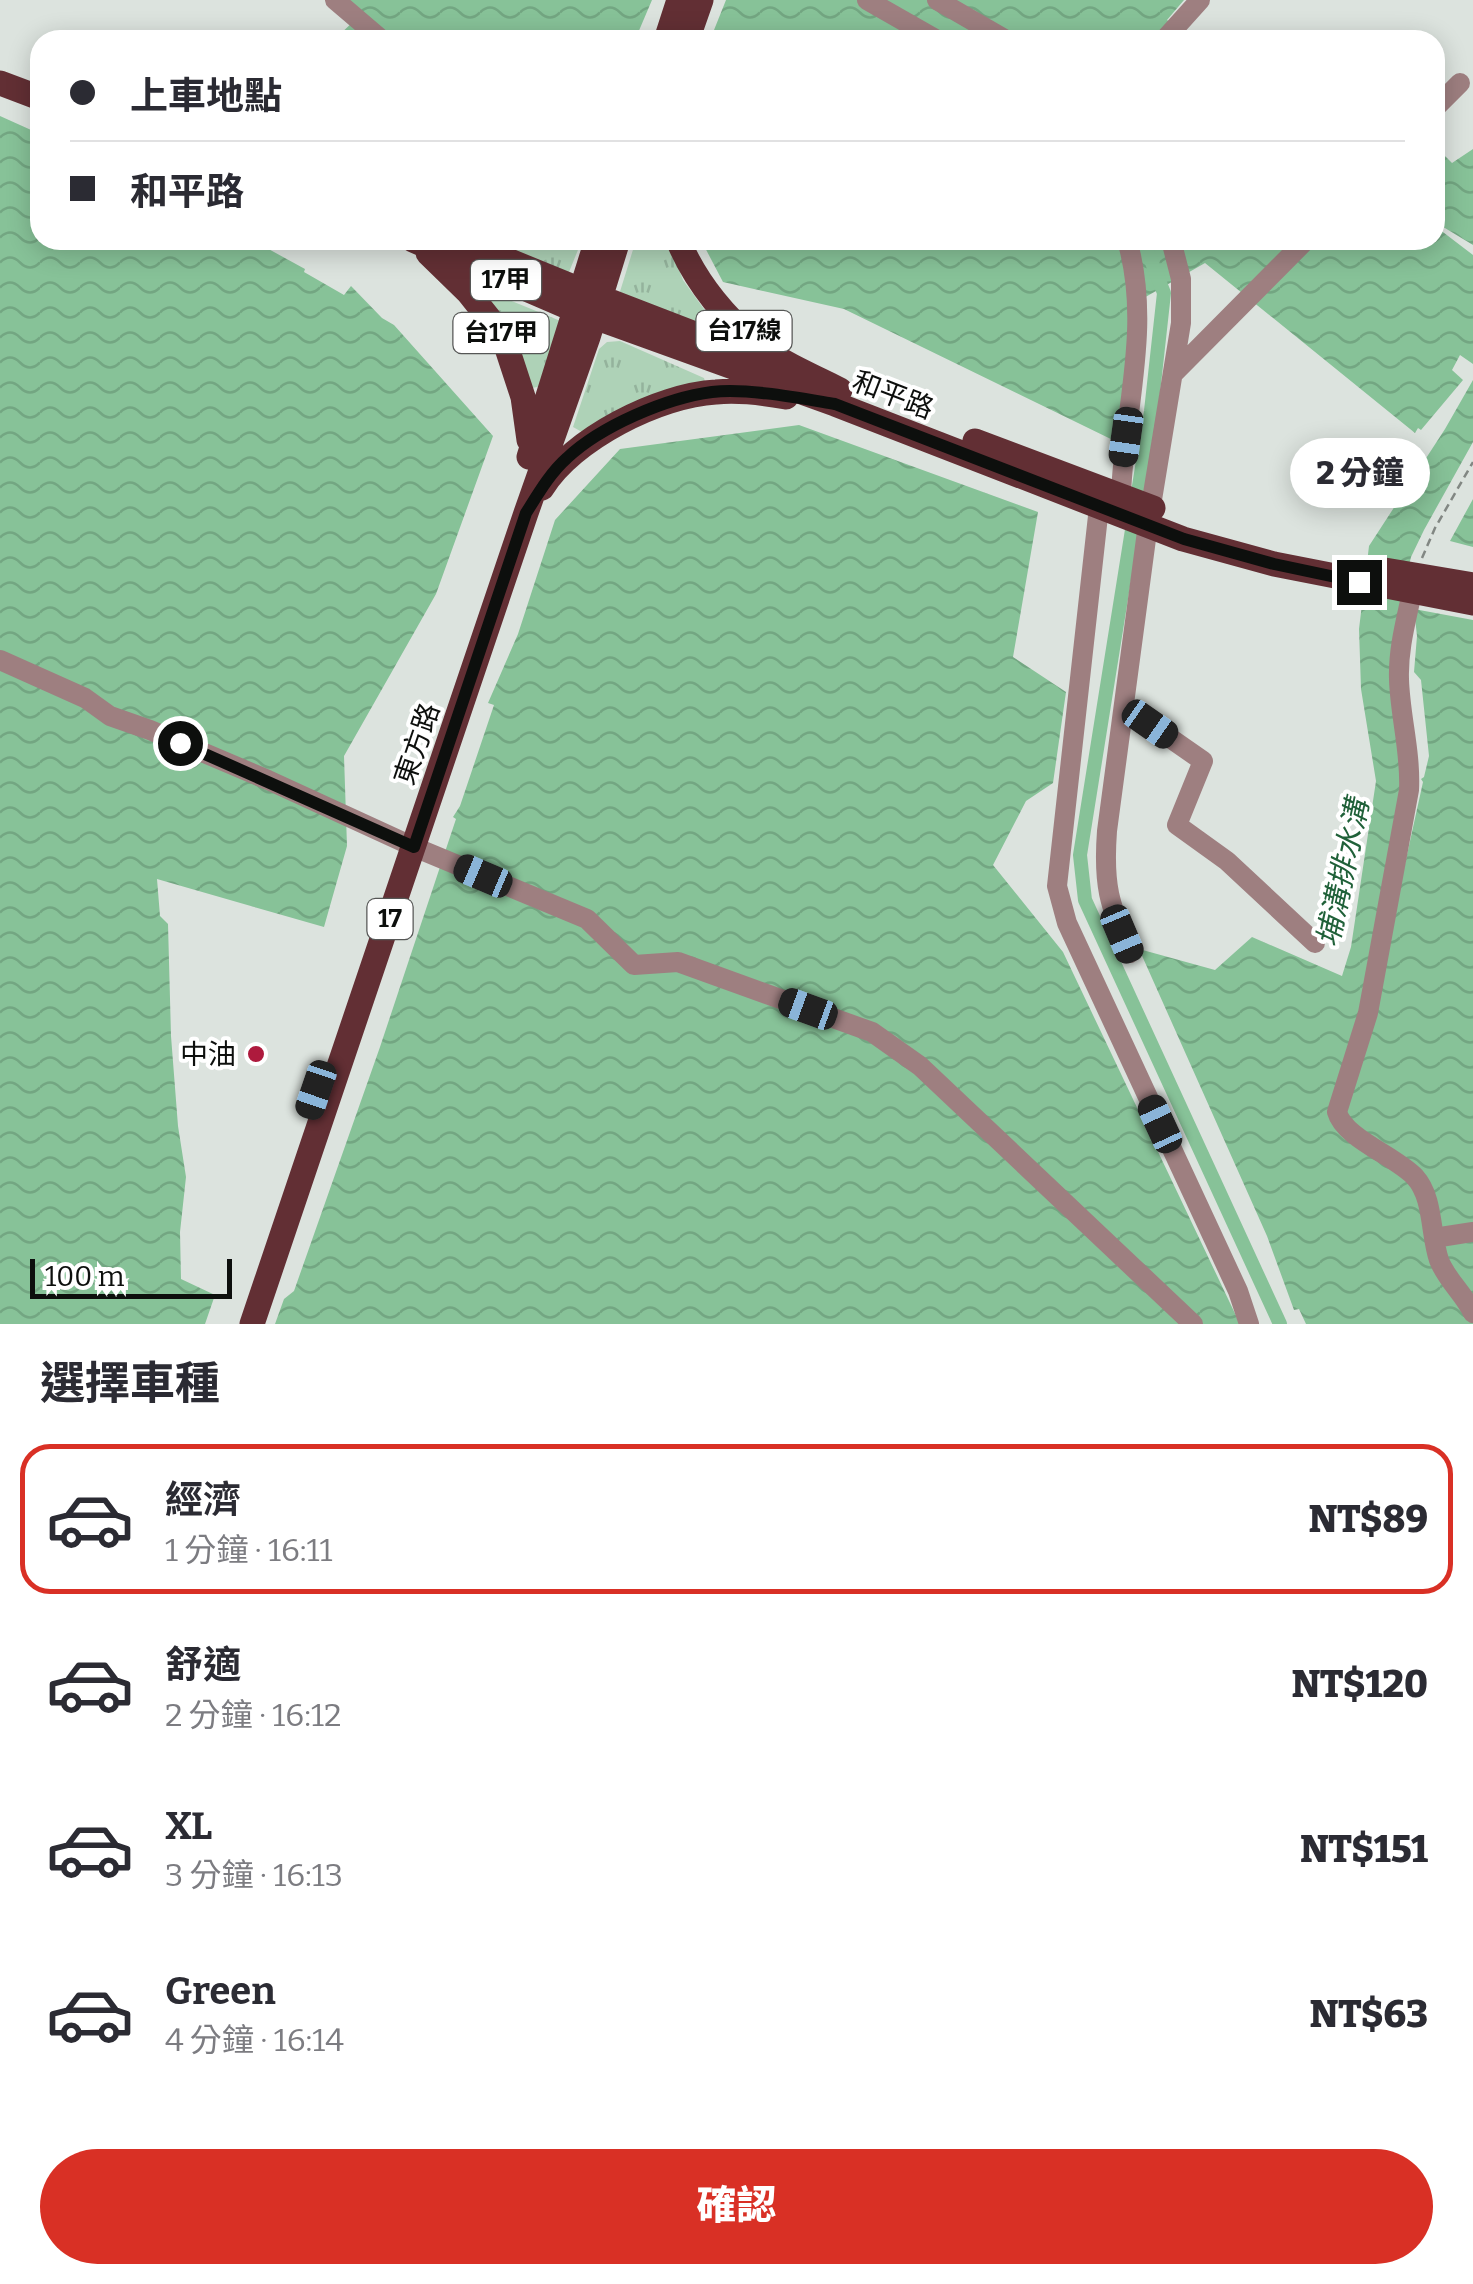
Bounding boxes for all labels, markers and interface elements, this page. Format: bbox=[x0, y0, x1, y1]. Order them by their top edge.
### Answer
text: 上車地點 bbox=[130, 73, 282, 119]
text: 和平路 bbox=[130, 169, 244, 215]
road number: 17甲 bbox=[471, 260, 541, 300]
road number: 台17線 bbox=[696, 311, 792, 351]
road number: 台17甲 bbox=[454, 313, 548, 353]
street label: 和平路 bbox=[848, 365, 938, 425]
car bbox=[1107, 405, 1145, 469]
callout: 2 分鐘 bbox=[1289, 437, 1429, 507]
text: 2 分鐘 bbox=[1316, 454, 1404, 492]
route end bbox=[1337, 560, 1382, 605]
car bbox=[1117, 695, 1183, 753]
street label: 東方路 bbox=[388, 699, 446, 789]
route start bbox=[158, 721, 203, 766]
water label: 埔溝排水溝 bbox=[1310, 792, 1377, 950]
car bbox=[450, 850, 516, 902]
road number: 17 bbox=[368, 899, 412, 939]
car bbox=[1096, 901, 1148, 967]
car bbox=[775, 985, 841, 1033]
place label: 中油 bbox=[180, 1038, 236, 1071]
marker: 中油 bbox=[245, 1043, 267, 1065]
car bbox=[292, 1057, 340, 1123]
car bbox=[1134, 1090, 1186, 1158]
scale bar bbox=[30, 1254, 232, 1298]
text: 100 m bbox=[45, 1260, 125, 1293]
text: 選擇車種 bbox=[40, 1357, 220, 1411]
icon: car bbox=[45, 1474, 135, 1564]
text: 經濟 bbox=[165, 1477, 241, 1523]
text: NT$89 bbox=[1309, 1496, 1428, 1542]
text: 1 分鐘 · 16:11 bbox=[165, 1531, 332, 1569]
icon: car bbox=[45, 1639, 135, 1729]
text: 舒適 bbox=[165, 1642, 241, 1688]
text: NT$120 bbox=[1292, 1661, 1428, 1707]
text: 2 分鐘 · 16:12 bbox=[165, 1696, 341, 1734]
text: XL bbox=[165, 1803, 212, 1849]
icon: car bbox=[45, 1804, 135, 1894]
text: NT$151 bbox=[1300, 1826, 1428, 1872]
text: 3 分鐘 · 16:13 bbox=[165, 1856, 343, 1894]
text: Green bbox=[165, 1968, 276, 2014]
icon: car bbox=[45, 1969, 135, 2059]
text: NT$63 bbox=[1310, 1991, 1428, 2037]
text: 4 分鐘 · 16:14 bbox=[165, 2021, 344, 2059]
button: 確認 bbox=[40, 2149, 1433, 2264]

